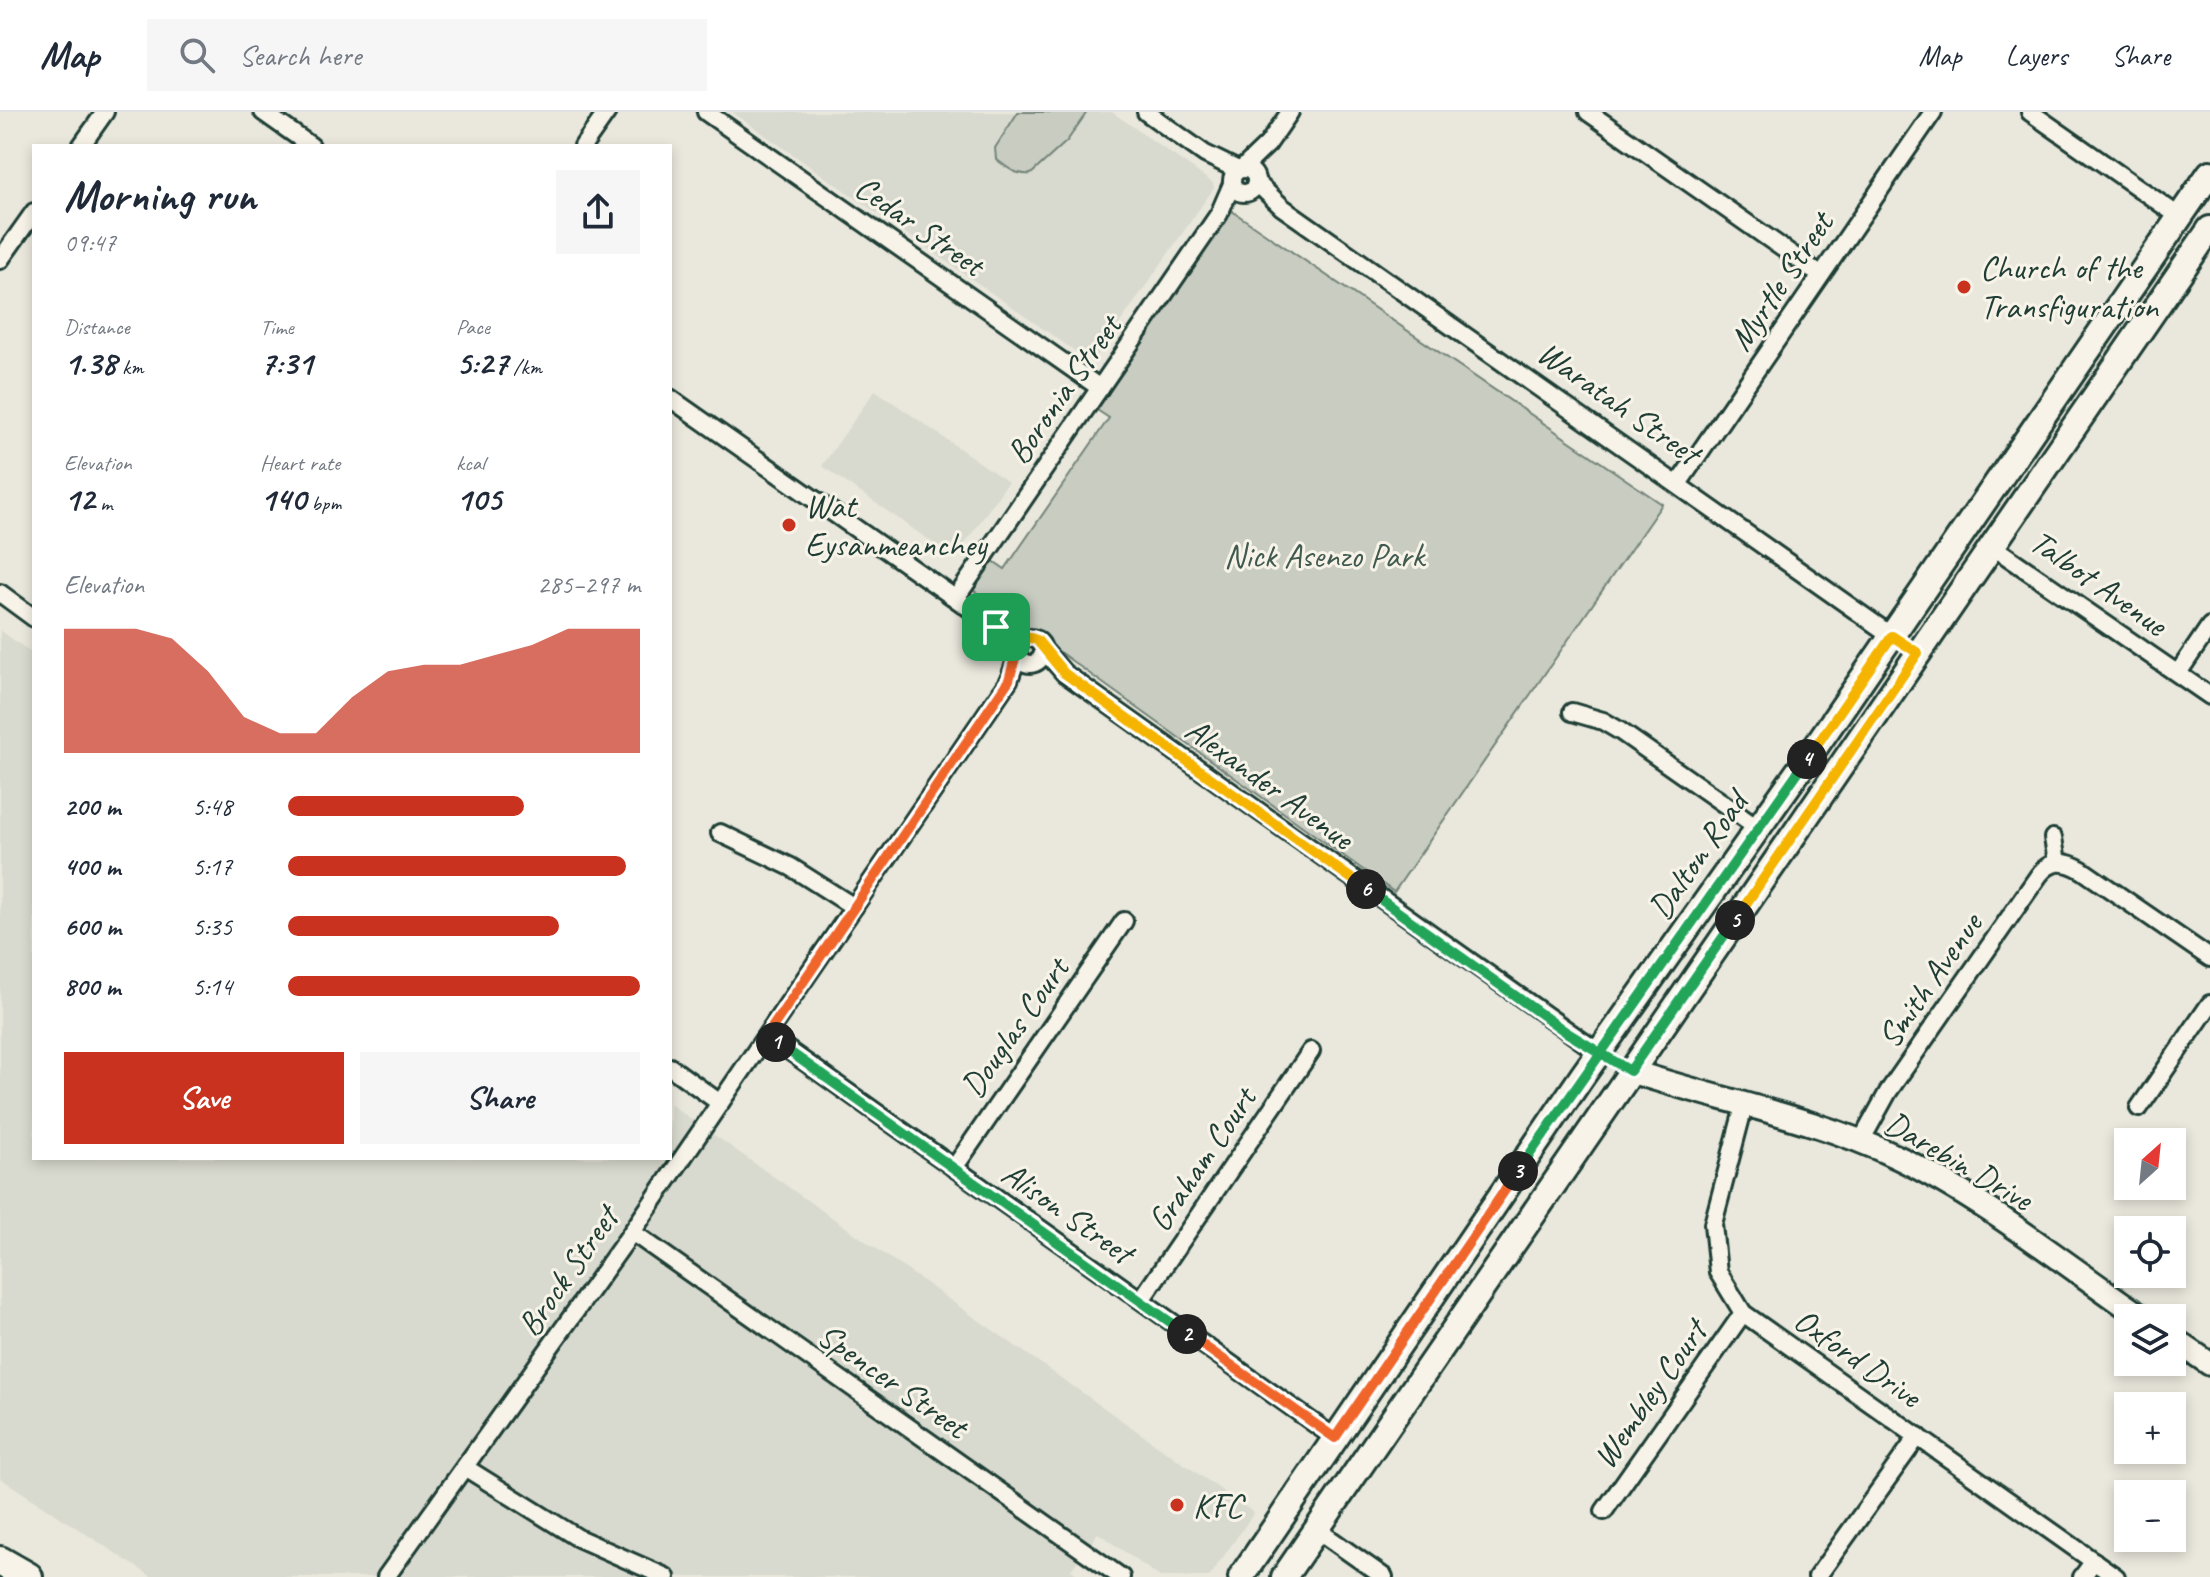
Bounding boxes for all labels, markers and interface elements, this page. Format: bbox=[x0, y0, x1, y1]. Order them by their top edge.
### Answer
search box bbox=[147, 19, 707, 91]
text: Map bbox=[40, 32, 99, 79]
icon: search bbox=[175, 33, 219, 77]
text: Search here bbox=[239, 36, 361, 74]
text: Map bbox=[1919, 38, 1962, 73]
text: Layers bbox=[2006, 38, 2067, 73]
text: Share bbox=[2111, 38, 2170, 73]
street label: Cedar Street bbox=[847, 165, 996, 288]
text: Morning run bbox=[64, 168, 256, 223]
button: share bbox=[556, 170, 640, 254]
street label: Myrtle Street bbox=[1719, 201, 1844, 359]
text: 09:47 bbox=[64, 226, 116, 259]
place label: Church of the Transfiguration bbox=[1980, 246, 2160, 328]
marker: Church of the Transfiguration bbox=[1955, 278, 1973, 296]
street label: Boronia Street bbox=[996, 303, 1133, 472]
text: Distance bbox=[64, 313, 130, 341]
text: Time bbox=[260, 313, 294, 341]
text: Pace bbox=[456, 313, 490, 341]
street label: Waratah Street bbox=[1529, 331, 1712, 477]
text: 1.38 bbox=[64, 341, 117, 384]
text: 7:31 bbox=[260, 341, 313, 384]
text: 5:27 bbox=[456, 341, 508, 384]
text: km bbox=[117, 353, 143, 381]
text: /km bbox=[508, 353, 542, 381]
text: Elevation bbox=[64, 449, 132, 477]
text: Heart rate bbox=[260, 449, 340, 477]
text: kcal bbox=[456, 449, 485, 477]
text: 12 bbox=[64, 477, 95, 520]
text: 140 bbox=[260, 477, 306, 520]
text: 105 bbox=[456, 477, 501, 520]
place label: Wat Eysanmeanchey bbox=[805, 484, 989, 566]
text: m bbox=[95, 489, 112, 517]
text: bpm bbox=[306, 489, 341, 517]
marker: Wat Eysanmeanchey bbox=[780, 516, 798, 534]
street label: Talbot Avenue bbox=[2022, 520, 2177, 646]
park label: Nick Asenzo Park bbox=[1224, 534, 1427, 577]
text: Elevation bbox=[64, 568, 144, 601]
text: 285–297 m bbox=[537, 568, 640, 601]
pin bbox=[962, 593, 1030, 661]
icon: arrive bbox=[974, 605, 1018, 649]
street label: Alexander Avenue bbox=[1177, 708, 1364, 860]
pin: 4 bbox=[1787, 739, 1827, 779]
text: 4 bbox=[1802, 745, 1812, 773]
street label: Dalton Road bbox=[1638, 780, 1759, 927]
text: 200 m bbox=[64, 790, 120, 823]
text: 5:48 bbox=[192, 790, 232, 823]
text: 400 m bbox=[64, 850, 120, 883]
text: 5:17 bbox=[192, 850, 232, 883]
pin: 6 bbox=[1346, 869, 1386, 909]
text: 6 bbox=[1361, 875, 1371, 903]
pin: 5 bbox=[1715, 900, 1755, 940]
street label: Smith Avenue bbox=[1867, 902, 1993, 1056]
text: 5 bbox=[1730, 906, 1740, 934]
text: 600 m bbox=[64, 910, 121, 943]
text: 5:35 bbox=[192, 910, 232, 943]
street label: Douglas Court bbox=[951, 946, 1080, 1105]
text: 800 m bbox=[64, 970, 120, 1003]
text: 5:14 bbox=[192, 970, 232, 1003]
pin: 1 bbox=[756, 1022, 796, 1062]
text: 1 bbox=[771, 1028, 781, 1056]
button: Save bbox=[64, 1052, 344, 1144]
button: Share bbox=[360, 1052, 640, 1144]
street label: Graham Court bbox=[1138, 1076, 1267, 1239]
street label: Darebin Drive bbox=[1877, 1101, 2042, 1221]
north arrow bbox=[2114, 1128, 2186, 1200]
map controls bbox=[2114, 1128, 2186, 1552]
pin: 3 bbox=[1498, 1151, 1538, 1191]
street label: Alison Street bbox=[994, 1152, 1146, 1276]
text: 3 bbox=[1513, 1157, 1523, 1185]
street label: Brock Street bbox=[507, 1195, 630, 1344]
button: locate bbox=[2114, 1216, 2186, 1288]
street label: Oxford Drive bbox=[1786, 1298, 1931, 1418]
button: layers bbox=[2114, 1304, 2186, 1376]
street label: Wembley Court bbox=[1583, 1308, 1719, 1476]
street label: Spencer Street bbox=[809, 1313, 979, 1450]
pin: 2 bbox=[1167, 1314, 1207, 1354]
text: 2 bbox=[1182, 1320, 1192, 1348]
button: + bbox=[2114, 1392, 2186, 1464]
button: − bbox=[2114, 1480, 2186, 1552]
place label: KFC bbox=[1193, 1484, 1246, 1527]
marker: KFC bbox=[1168, 1496, 1186, 1514]

